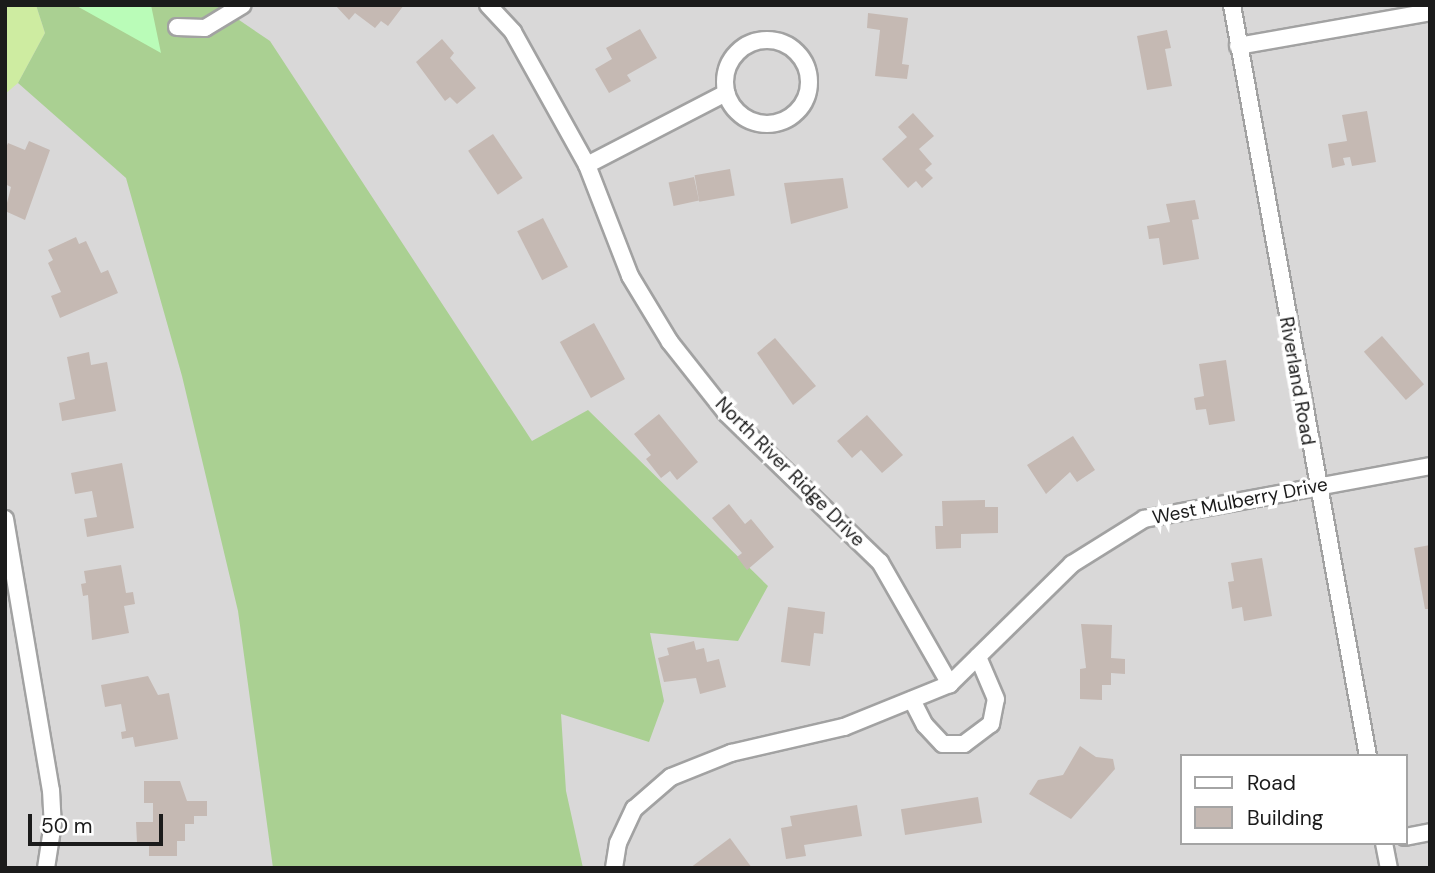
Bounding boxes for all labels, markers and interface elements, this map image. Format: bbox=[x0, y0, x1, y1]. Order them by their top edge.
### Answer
street label: Riverland Road bbox=[1274, 315, 1320, 447]
street label: North River Ridge Drive bbox=[711, 393, 869, 551]
street label: West Mulberry Drive bbox=[1150, 473, 1330, 529]
legend bbox=[1180, 754, 1407, 845]
text: Road bbox=[1247, 769, 1296, 797]
scale bar bbox=[32, 800, 166, 844]
text: Building bbox=[1247, 804, 1323, 832]
text: 50 m bbox=[41, 812, 92, 840]

